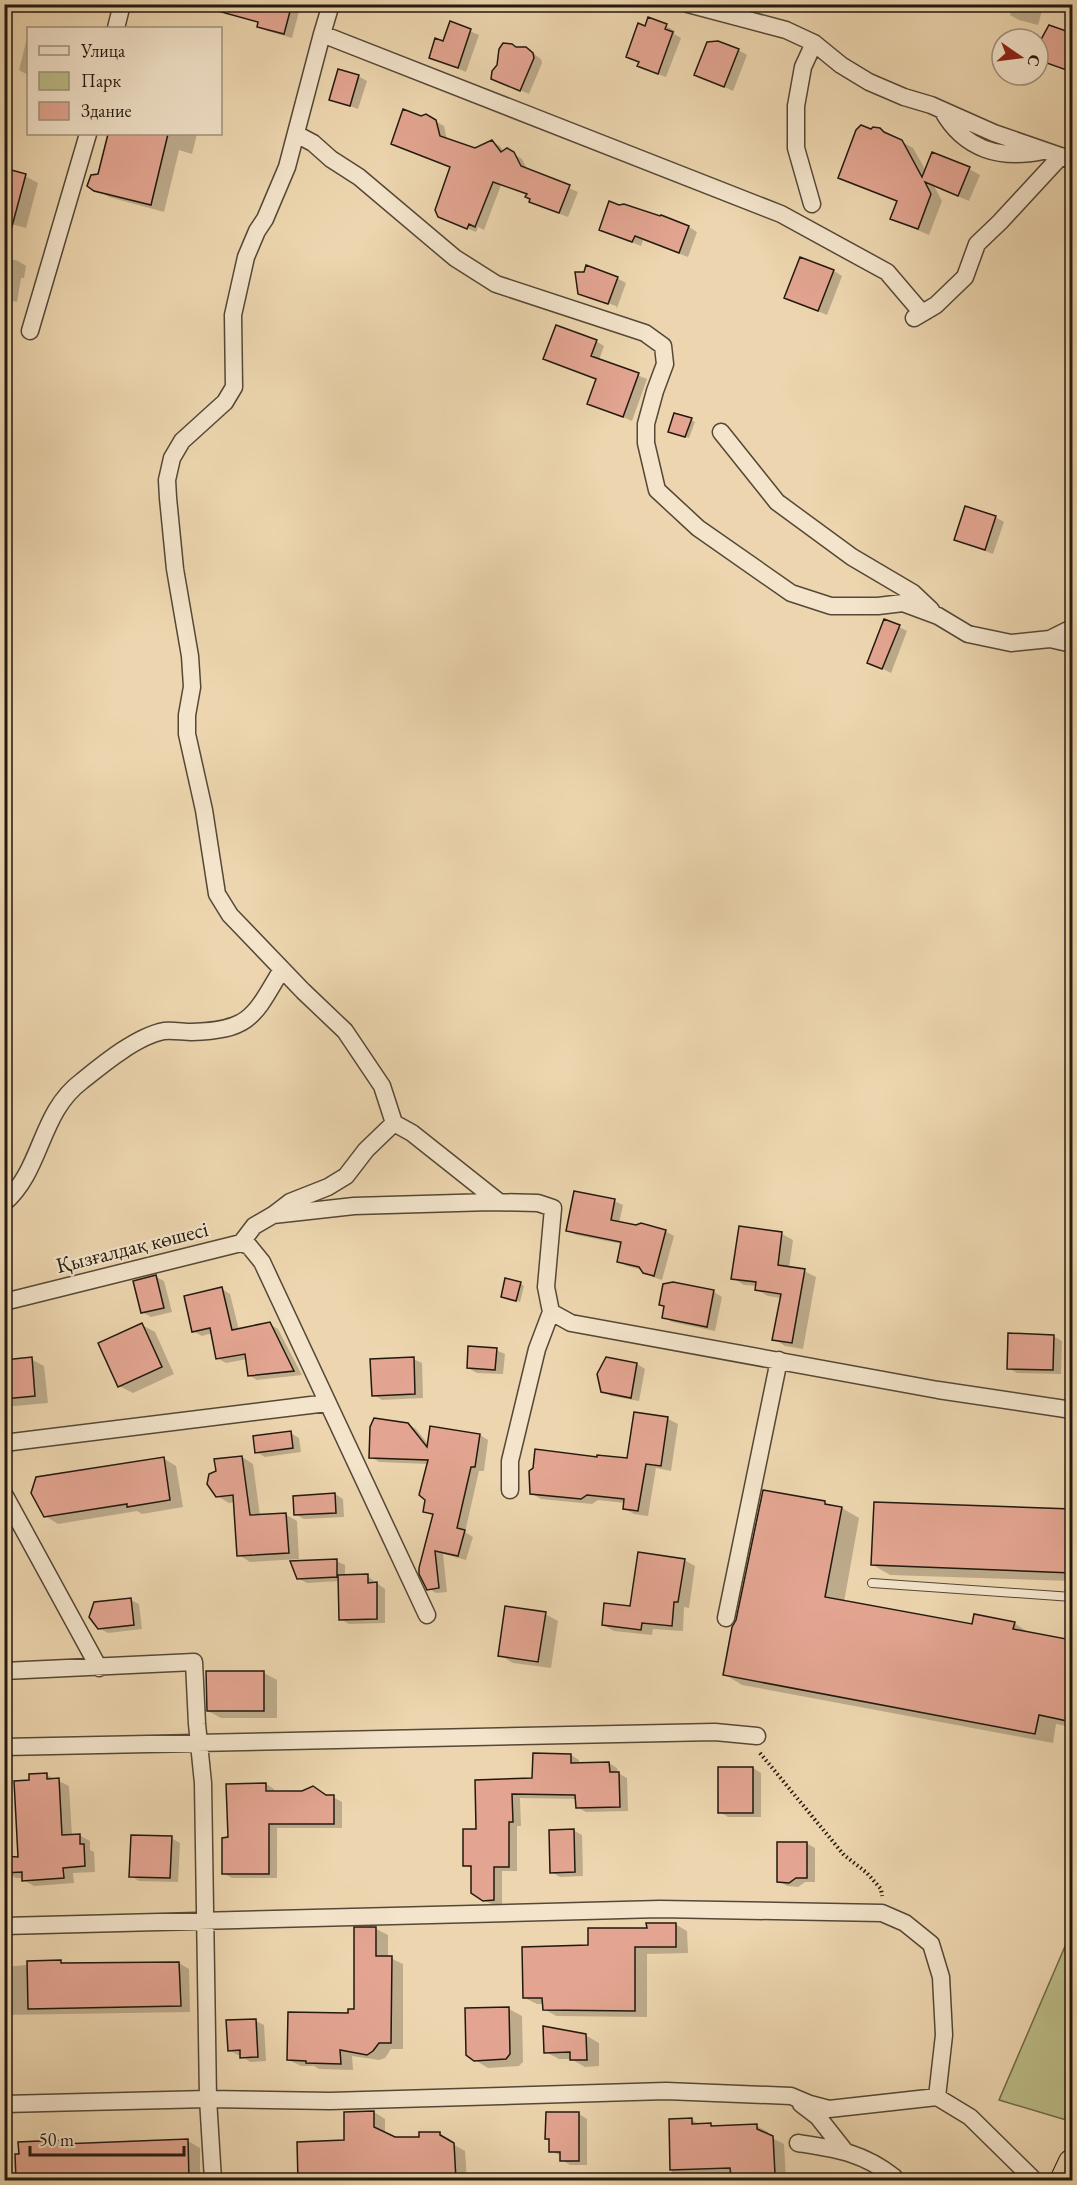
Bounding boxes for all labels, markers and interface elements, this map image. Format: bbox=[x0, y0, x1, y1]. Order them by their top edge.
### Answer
legend bbox=[27, 27, 222, 135]
north arrow bbox=[990, 27, 1050, 87]
text: Улица bbox=[80, 39, 126, 62]
text: С bbox=[1023, 52, 1046, 69]
text: Парк bbox=[81, 69, 121, 92]
text: Здание bbox=[81, 99, 131, 122]
street label: Қызғалдақ көшесі bbox=[53, 1214, 211, 1280]
scale bar bbox=[30, 2119, 184, 2157]
text: 50 m bbox=[39, 2128, 74, 2151]

